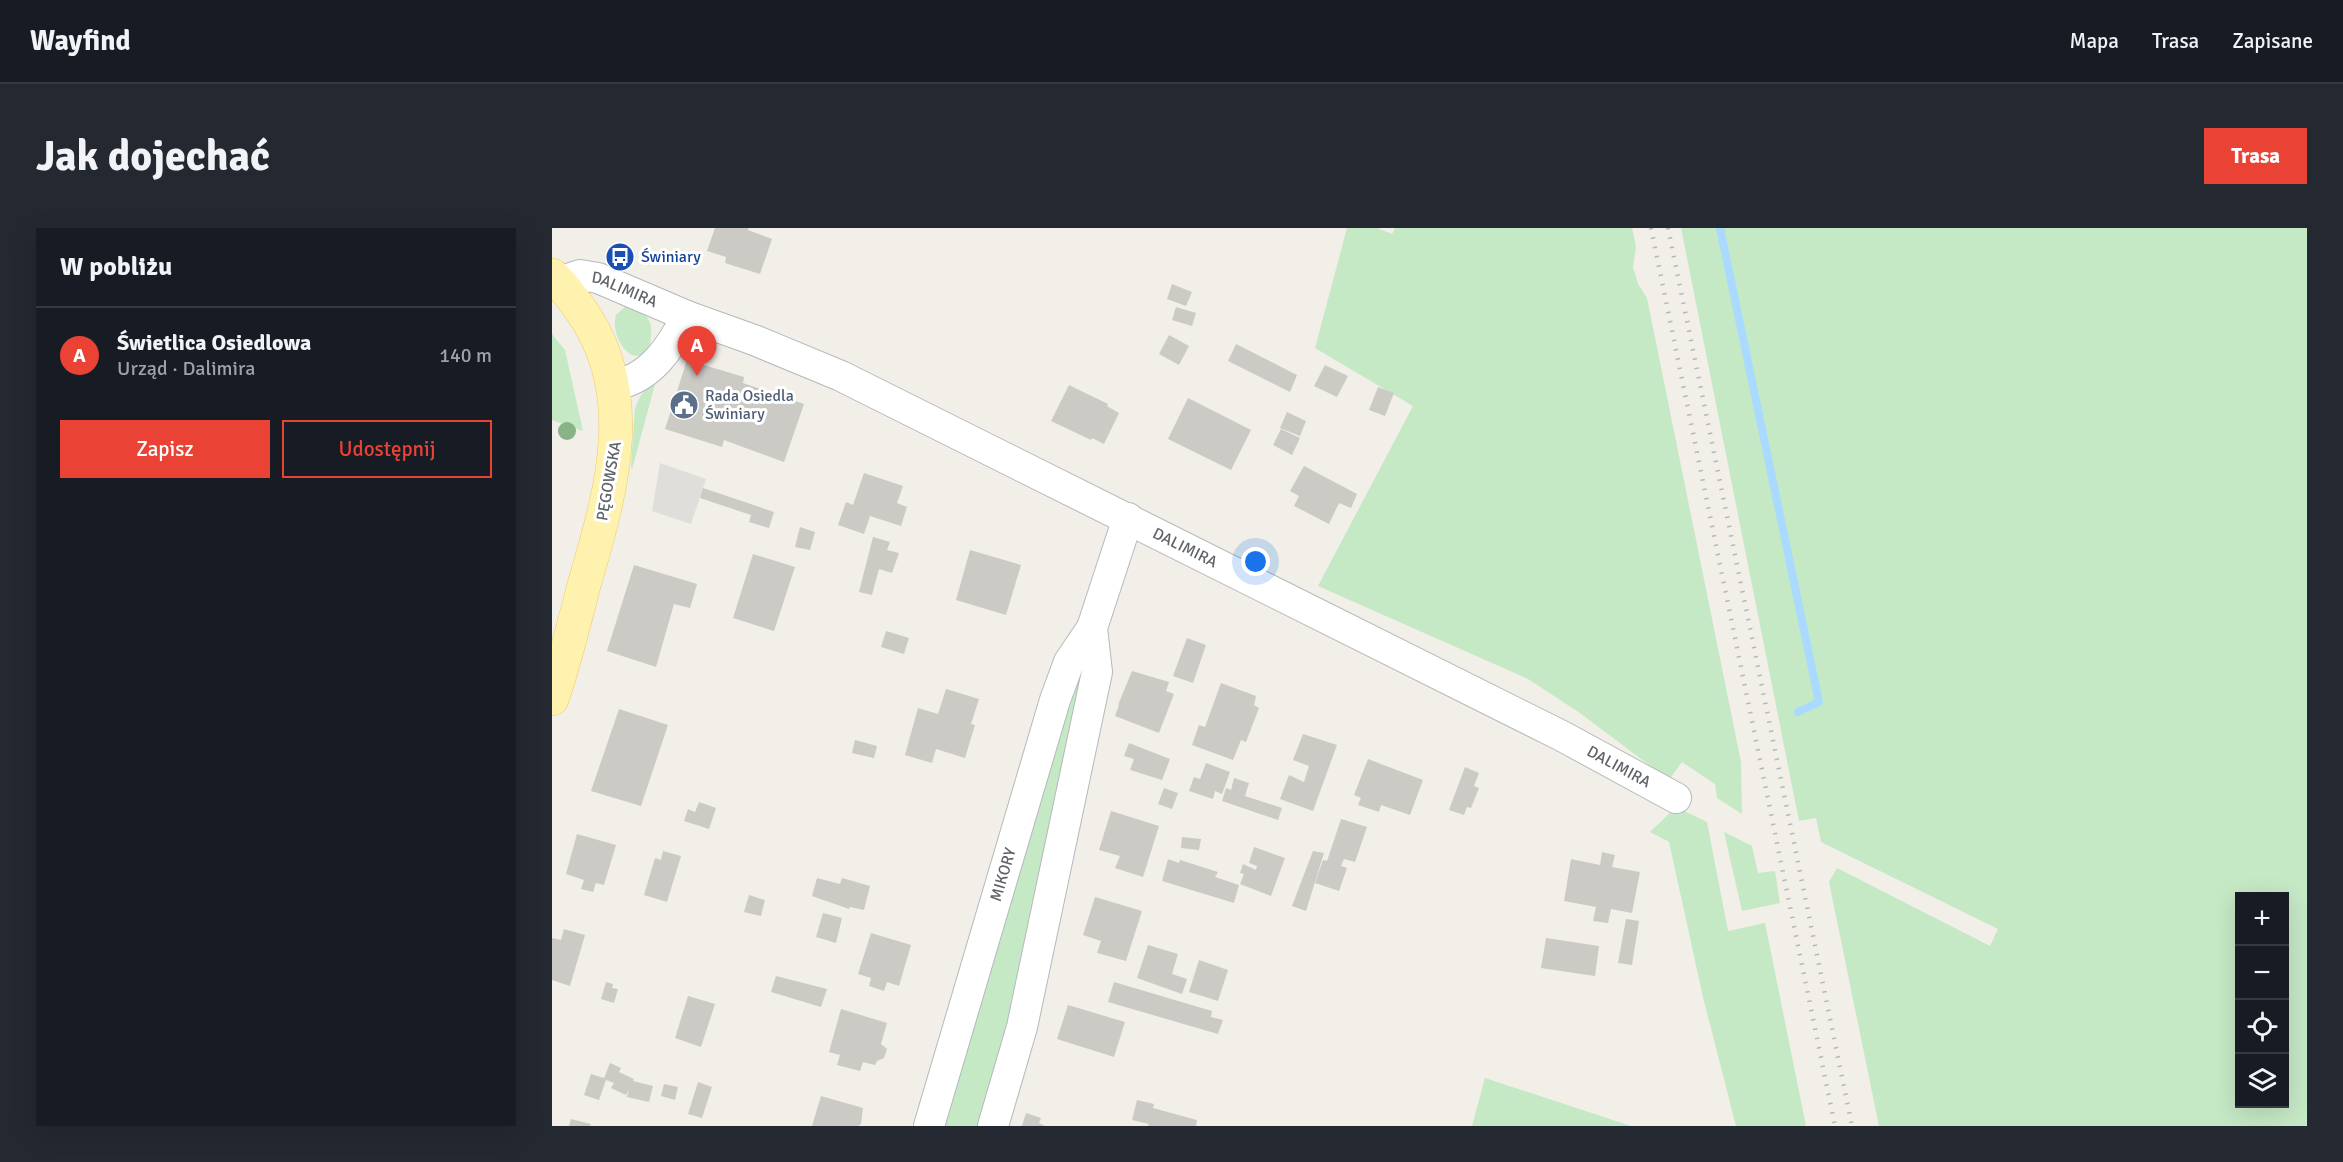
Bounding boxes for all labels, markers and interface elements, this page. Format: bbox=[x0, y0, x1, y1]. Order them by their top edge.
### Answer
text: Wayfind bbox=[30, 24, 131, 58]
text: Mapa bbox=[2069, 28, 2119, 54]
text: Trasa bbox=[2152, 28, 2199, 54]
text: Zapisane bbox=[2232, 28, 2313, 54]
button: Trasa bbox=[2204, 128, 2307, 184]
text: Jak dojechać bbox=[36, 131, 270, 182]
bus stop icon: Świniary bbox=[604, 241, 636, 273]
place label: Świniary bbox=[641, 247, 701, 267]
text: W pobliżu bbox=[60, 251, 172, 283]
street label: DALIMIRA bbox=[590, 267, 661, 312]
pin: A bbox=[678, 326, 716, 376]
text: Świetlica Osiedlowa bbox=[117, 329, 311, 356]
text: A bbox=[73, 343, 86, 368]
text: 140 m bbox=[439, 343, 492, 368]
text: Urząd · Dalimira bbox=[117, 356, 255, 381]
place label: Rada Osiedla Świniary bbox=[705, 386, 794, 424]
public building icon: Rada Osiedla Świniary bbox=[668, 389, 700, 421]
button: Zapisz bbox=[60, 420, 270, 478]
button: Udostępnij bbox=[282, 420, 492, 478]
street label: PĘGOWSKA bbox=[592, 439, 626, 522]
street label: DALIMIRA bbox=[1149, 523, 1221, 572]
your location bbox=[1241, 547, 1270, 576]
street label: DALIMIRA bbox=[1583, 741, 1654, 792]
street label: MIKORY bbox=[986, 846, 1021, 904]
map controls bbox=[2235, 892, 2289, 1108]
button: + bbox=[2235, 892, 2289, 946]
button: − bbox=[2235, 946, 2289, 1000]
button: locate bbox=[2235, 1000, 2289, 1054]
button: layers bbox=[2235, 1054, 2289, 1108]

